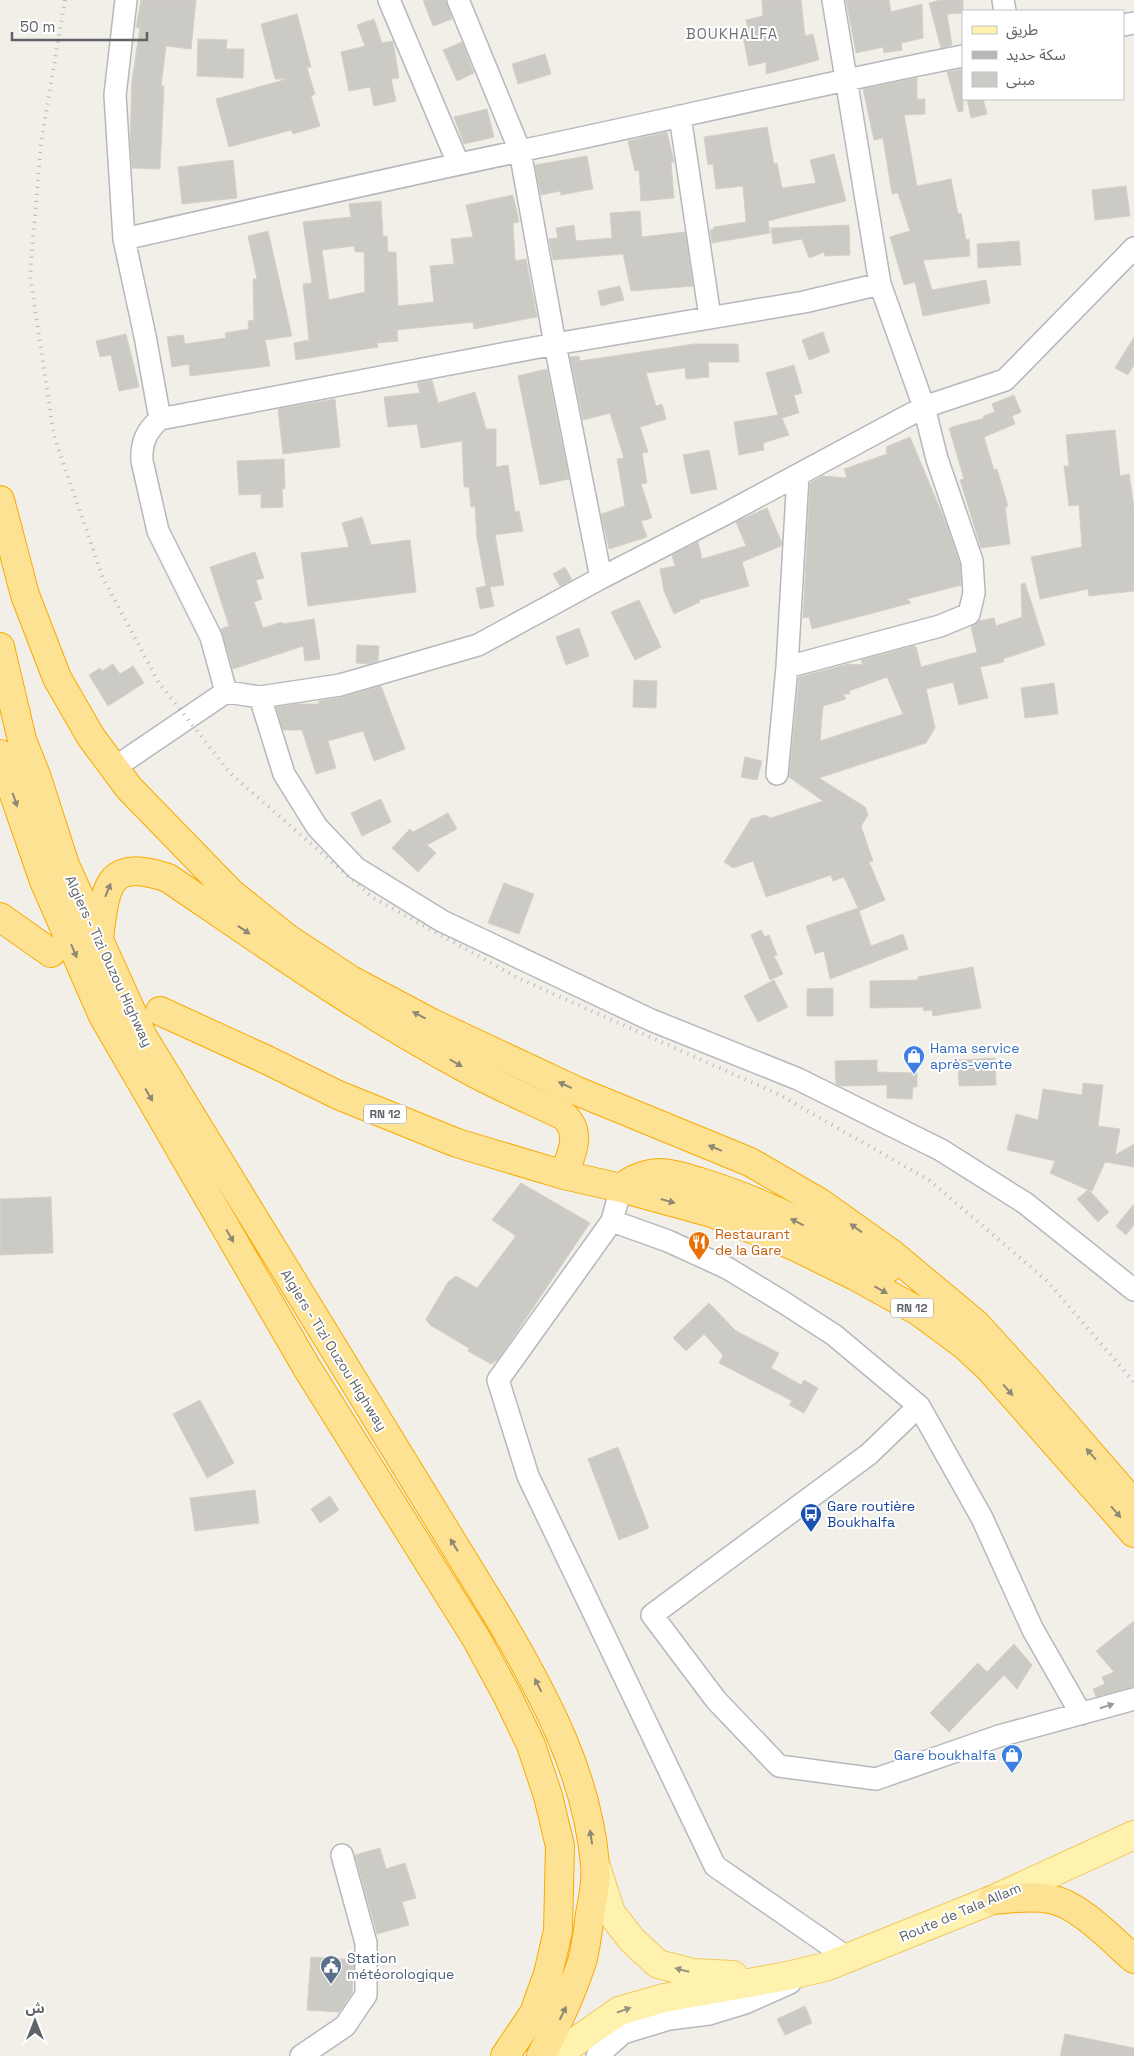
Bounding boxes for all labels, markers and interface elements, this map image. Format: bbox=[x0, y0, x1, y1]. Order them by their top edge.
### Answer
scale bar bbox=[12, 10, 148, 42]
legend bbox=[962, 10, 1124, 100]
text: 50 m bbox=[20, 17, 55, 36]
text: طريق bbox=[1006, 20, 1038, 40]
district label: BOUKHALFA bbox=[686, 24, 778, 43]
text: سكة حديد bbox=[1006, 45, 1066, 64]
text: مبنى bbox=[1006, 70, 1035, 89]
one-way arrow bbox=[11, 793, 19, 808]
street label: Algiers - Tizi Ouzou Highway bbox=[61, 872, 157, 1050]
one-way arrow bbox=[104, 882, 112, 897]
one-way arrow bbox=[238, 926, 251, 935]
one-way arrow bbox=[71, 944, 79, 958]
one-way arrow bbox=[411, 1011, 426, 1019]
place label: Hama service après-vente bbox=[930, 1039, 1020, 1073]
shop icon: Hama service après-vente bbox=[902, 1044, 926, 1075]
one-way arrow bbox=[449, 1059, 463, 1068]
one-way arrow bbox=[558, 1081, 572, 1089]
one-way arrow bbox=[144, 1089, 153, 1102]
road number: RN 12 bbox=[364, 1104, 406, 1124]
one-way arrow bbox=[707, 1144, 722, 1152]
one-way arrow bbox=[660, 1197, 675, 1205]
one-way arrow bbox=[790, 1217, 804, 1225]
one-way arrow bbox=[849, 1223, 863, 1233]
place label: Restaurant de la Gare bbox=[715, 1225, 790, 1259]
one-way arrow bbox=[226, 1229, 235, 1243]
restaurant icon: Restaurant de la Gare bbox=[687, 1230, 711, 1261]
street label: Algiers - Tizi Ouzou Highway bbox=[277, 1266, 391, 1434]
one-way arrow bbox=[875, 1286, 888, 1295]
road number: RN 12 bbox=[891, 1299, 933, 1318]
one-way arrow bbox=[1003, 1383, 1014, 1396]
one-way arrow bbox=[1085, 1448, 1096, 1461]
place label: Gare routière Boukhalfa bbox=[827, 1497, 915, 1531]
bus stop icon: Gare routière Boukhalfa bbox=[799, 1502, 823, 1533]
one-way arrow bbox=[1110, 1505, 1121, 1518]
one-way arrow bbox=[450, 1539, 459, 1552]
one-way arrow bbox=[534, 1678, 542, 1692]
one-way arrow bbox=[1100, 1701, 1115, 1709]
shop icon: Gare boukhalfa bbox=[1000, 1743, 1024, 1774]
place label: Gare boukhalfa bbox=[894, 1746, 996, 1764]
one-way arrow bbox=[587, 1829, 595, 1845]
street label: Route de Tala Allam bbox=[896, 1878, 1024, 1946]
place label: Station météorologique bbox=[347, 1949, 454, 1983]
public building icon: Station météorologique bbox=[319, 1954, 343, 1985]
one-way arrow bbox=[674, 1966, 689, 1974]
north arrow bbox=[10, 1996, 60, 2046]
text: ش bbox=[25, 1999, 45, 2017]
one-way arrow bbox=[559, 2005, 567, 2020]
one-way arrow bbox=[617, 2006, 632, 2014]

